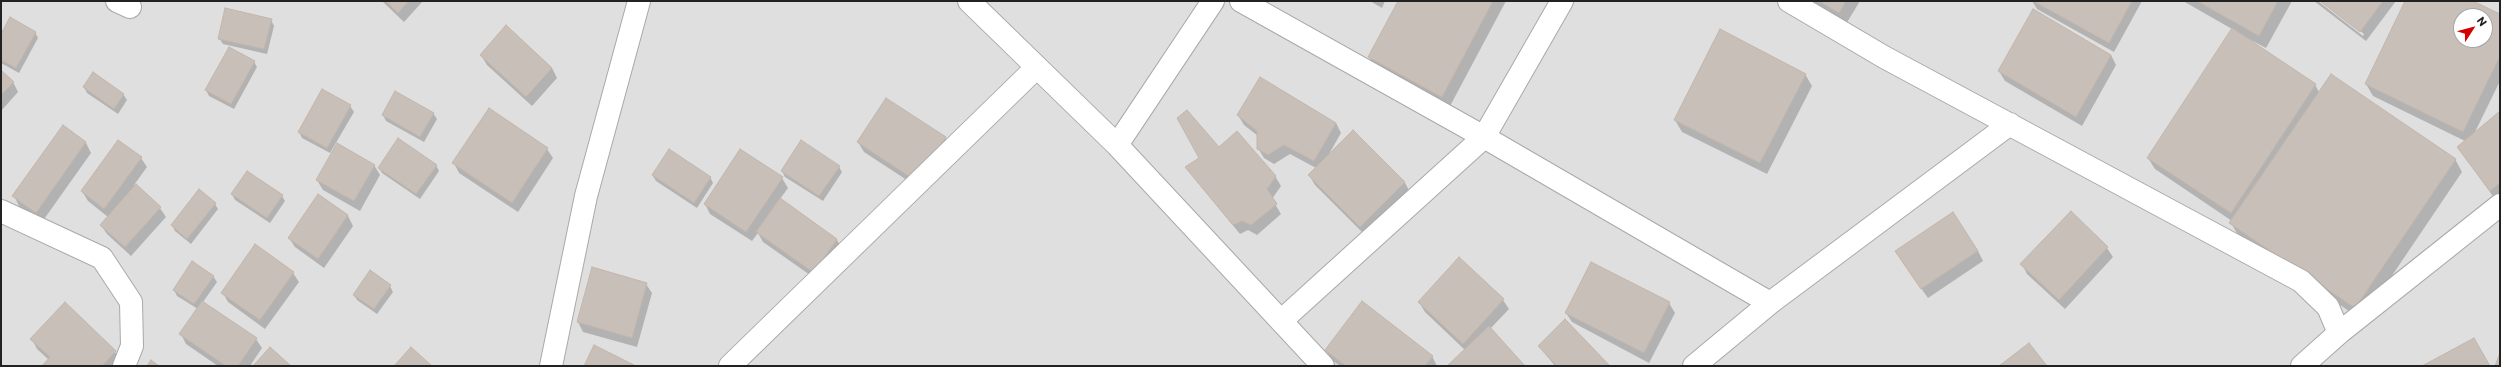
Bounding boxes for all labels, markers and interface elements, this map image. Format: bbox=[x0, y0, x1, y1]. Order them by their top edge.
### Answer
north arrow bbox=[2453, 8, 2493, 48]
text: N bbox=[2475, 14, 2490, 28]

